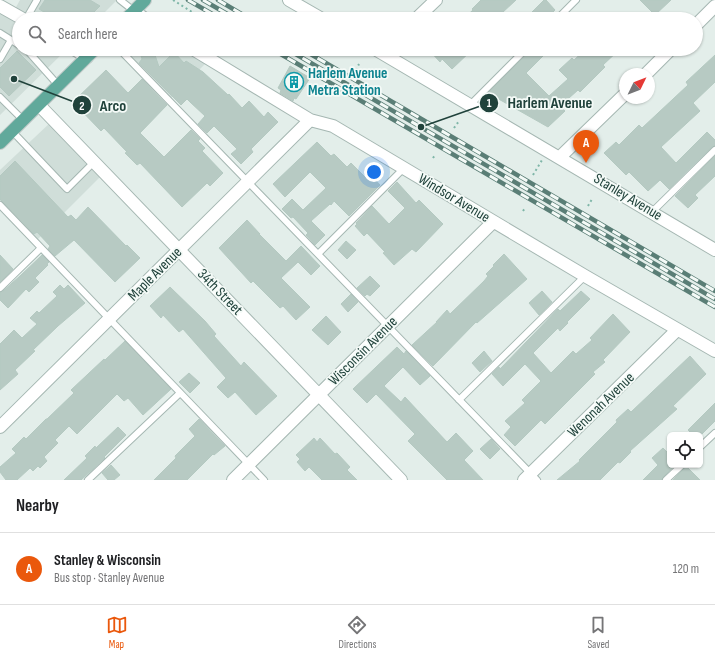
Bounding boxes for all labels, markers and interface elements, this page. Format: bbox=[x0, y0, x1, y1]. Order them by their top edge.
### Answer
search box bbox=[12, 12, 703, 56]
icon: search bbox=[26, 23, 48, 45]
text: Search here bbox=[58, 25, 118, 44]
place label: Harlem Avenue Metra Station bbox=[308, 64, 388, 100]
north arrow bbox=[619, 68, 655, 104]
building icon: Harlem Avenue Metra Station bbox=[283, 71, 305, 93]
callout: Harlem Avenue bbox=[479, 89, 600, 117]
callout: Arco bbox=[72, 91, 134, 119]
text: Harlem Avenue bbox=[508, 94, 593, 113]
text: 1 bbox=[487, 96, 492, 111]
text: Arco bbox=[99, 97, 126, 116]
text: 2 bbox=[79, 99, 85, 114]
pin: A bbox=[573, 130, 599, 163]
your location bbox=[364, 162, 384, 182]
street label: Windsor Avenue bbox=[415, 169, 493, 227]
street label: Stanley Avenue bbox=[590, 169, 666, 225]
street label: Maple Avenue bbox=[124, 243, 186, 305]
street label: 34th Street bbox=[193, 265, 247, 320]
street label: Wisconsin Avenue bbox=[324, 312, 402, 390]
street label: Wenonah Avenue bbox=[564, 368, 638, 442]
map controls bbox=[667, 432, 703, 468]
button: locate bbox=[667, 432, 703, 468]
text: Nearby bbox=[16, 496, 59, 516]
text: Stanley & Wisconsin bbox=[54, 551, 161, 570]
text: A bbox=[26, 561, 32, 577]
text: 120 m bbox=[673, 561, 699, 577]
text: Bus stop · Stanley Avenue bbox=[54, 570, 164, 586]
tab: Map bbox=[106, 614, 128, 651]
tab: Directions bbox=[339, 614, 376, 651]
tab: Saved bbox=[587, 614, 609, 651]

